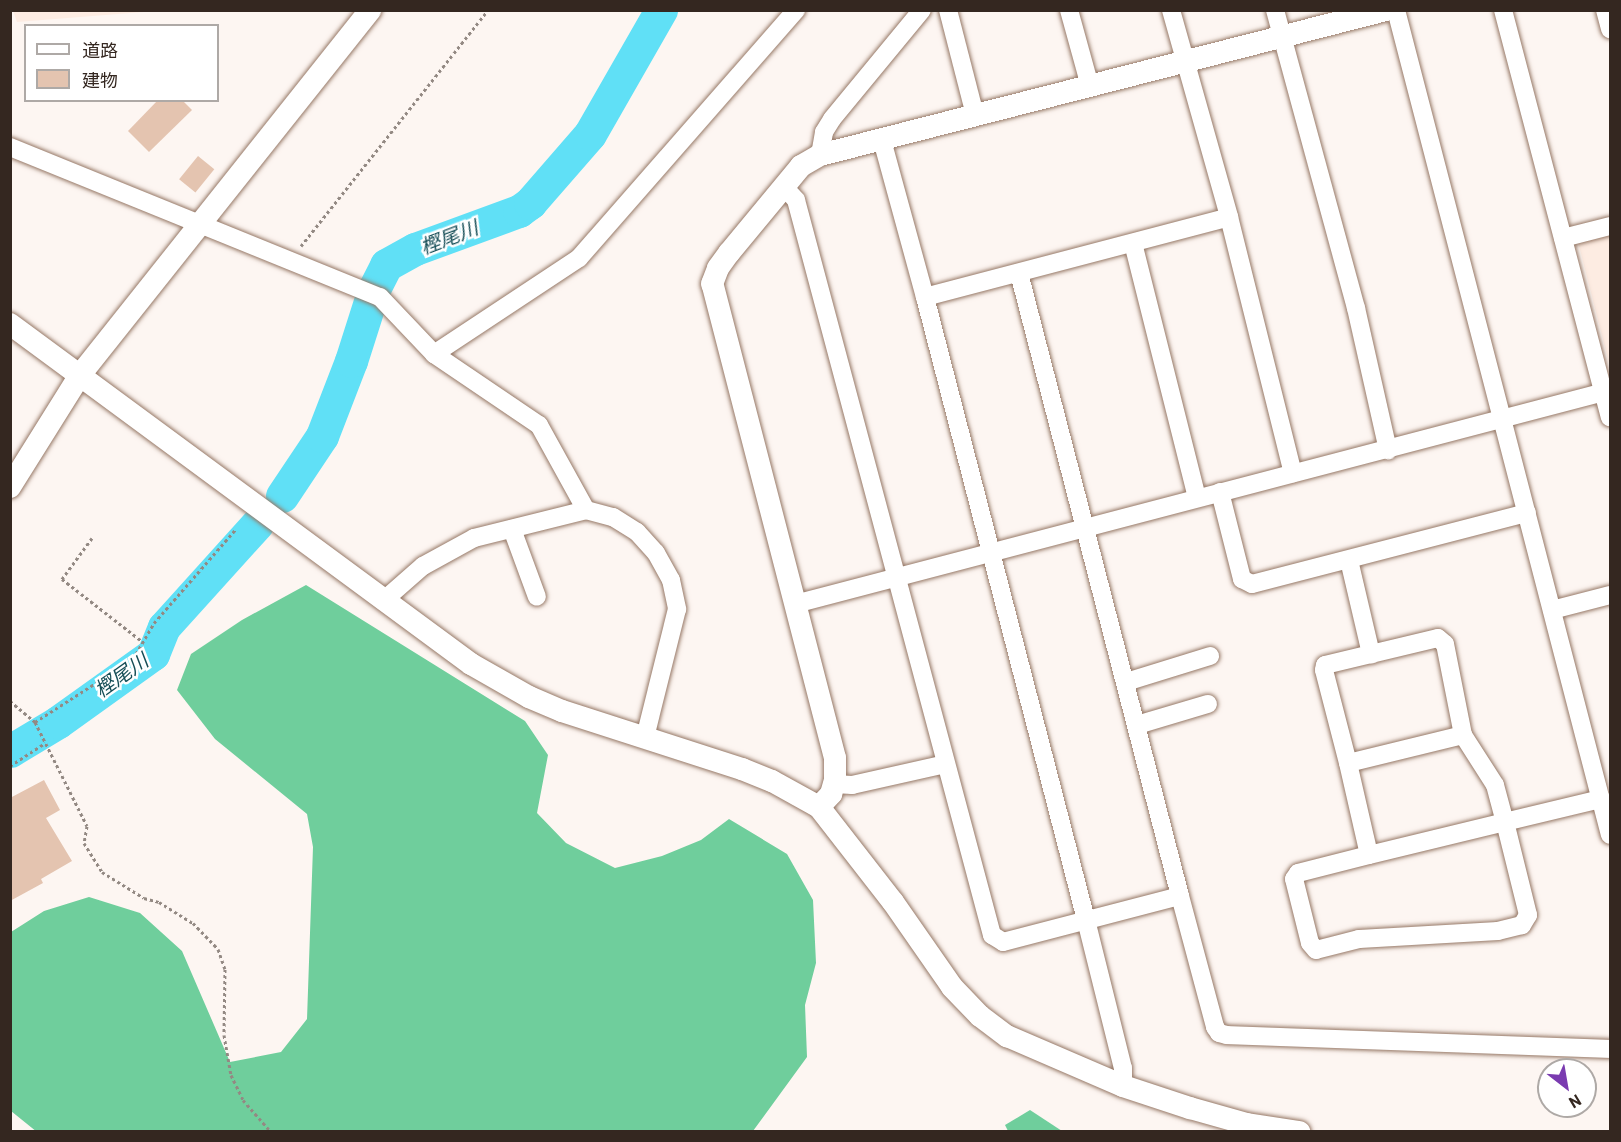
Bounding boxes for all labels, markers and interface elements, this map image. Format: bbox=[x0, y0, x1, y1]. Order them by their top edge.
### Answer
legend bbox=[24, 24, 219, 102]
text: 道路 bbox=[82, 39, 118, 61]
text: 建物 bbox=[82, 69, 118, 91]
water label: 樫尾川 bbox=[417, 215, 481, 259]
water label: 樫尾川 bbox=[90, 648, 152, 702]
north arrow bbox=[1537, 1058, 1597, 1118]
text: N bbox=[1566, 1091, 1585, 1113]

